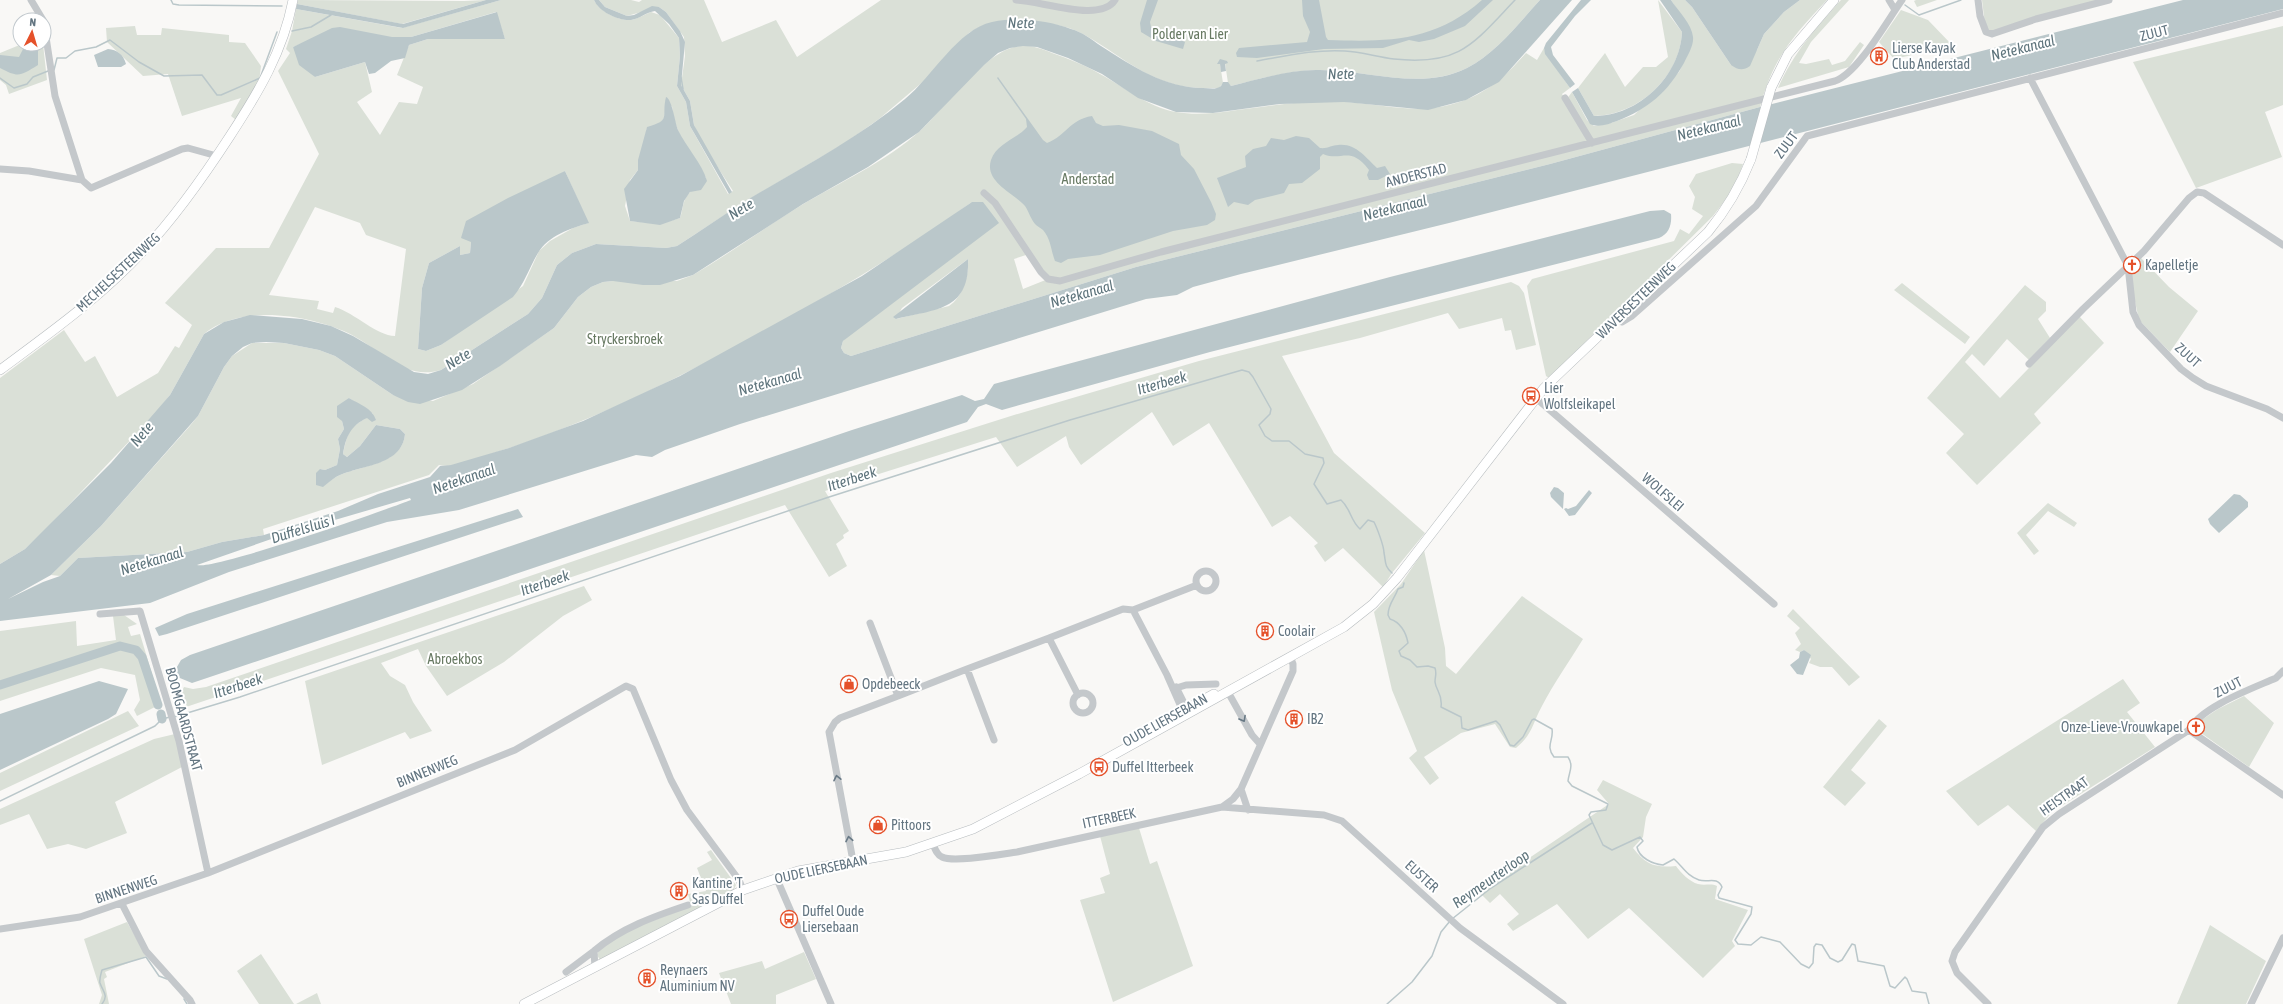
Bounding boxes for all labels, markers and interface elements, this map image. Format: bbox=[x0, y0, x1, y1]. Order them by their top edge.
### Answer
north arrow bbox=[12, 12, 52, 52]
water label: Nete bbox=[1008, 14, 1035, 31]
text: N bbox=[29, 16, 37, 28]
street label: ZUUT bbox=[2138, 22, 2170, 44]
park label: Polder van Lier bbox=[1152, 26, 1229, 42]
water label: Netekanaal bbox=[1989, 31, 2057, 64]
place label: Lierse Kayak Club Anderstad bbox=[1892, 40, 1970, 72]
building icon: Lierse Kayak Club Anderstad bbox=[1869, 46, 1889, 66]
water label: Nete bbox=[1328, 65, 1355, 82]
water label: Netekanaal bbox=[1675, 111, 1743, 144]
street label: ZUUT bbox=[1771, 129, 1801, 161]
street label: ANDERSTAD bbox=[1384, 160, 1448, 190]
park label: Anderstad bbox=[1062, 171, 1114, 187]
water label: Netekanaal bbox=[1361, 191, 1429, 224]
water label: Nete bbox=[725, 194, 757, 223]
street label: MECHELSESTEENWEG bbox=[73, 229, 163, 315]
church icon: Kapelletje bbox=[2122, 255, 2142, 275]
place label: Kapelletje bbox=[2145, 257, 2198, 273]
street label: WAVERSESTEENWEG bbox=[1593, 258, 1679, 342]
water label: Netekanaal bbox=[1048, 276, 1116, 311]
park label: Stryckersbroek bbox=[587, 331, 663, 347]
street label: ZUUT bbox=[2172, 339, 2204, 371]
water label: Nete bbox=[442, 344, 474, 373]
water label: Netekanaal bbox=[736, 364, 804, 399]
water label: Itterbeek bbox=[1135, 367, 1189, 398]
place label: Lier Wolfsleikapel bbox=[1544, 380, 1616, 412]
bus stop icon: Lier Wolfsleikapel bbox=[1521, 386, 1541, 406]
water label: Nete bbox=[127, 418, 157, 449]
water label: Netekanaal bbox=[430, 460, 497, 497]
water label: Itterbeek bbox=[825, 463, 879, 494]
street label: WOLFSLEI bbox=[1639, 470, 1687, 514]
water label: Duffelsluis I bbox=[269, 511, 337, 546]
water label: Netekanaal bbox=[118, 543, 185, 578]
water label: Itterbeek bbox=[518, 566, 572, 599]
building icon: Coolair bbox=[1255, 621, 1275, 641]
place label: Coolair bbox=[1278, 623, 1316, 639]
park label: Abroekbos bbox=[428, 651, 482, 667]
street label: BOOMGAARDSTRAAT bbox=[162, 665, 206, 773]
water label: Itterbeek bbox=[211, 670, 265, 701]
street label: ZUUT bbox=[2211, 673, 2245, 701]
shop icon: Opdebeeck bbox=[839, 674, 859, 694]
place label: Opdebeeck bbox=[862, 676, 920, 692]
street label: OUDE LIERSEBAAN bbox=[1120, 690, 1210, 750]
building icon: IB2 bbox=[1284, 709, 1304, 729]
place label: IB2 bbox=[1307, 711, 1324, 727]
one-way arrow bbox=[1239, 715, 1246, 722]
church icon: Onze-Lieve-Vrouwkapel bbox=[2186, 717, 2206, 737]
place label: Onze-Lieve-Vrouwkapel bbox=[2061, 719, 2183, 735]
street label: BINNENWEG bbox=[394, 752, 460, 790]
bus stop icon: Duffel Itterbeek bbox=[1089, 757, 1109, 777]
place label: Duffel Itterbeek bbox=[1112, 759, 1194, 775]
street label: HEISTRAAT bbox=[2036, 773, 2092, 819]
one-way arrow bbox=[833, 775, 841, 781]
street label: ITTERBEEK bbox=[1081, 805, 1137, 831]
shop icon: Pittoors bbox=[868, 815, 888, 835]
place label: Pittoors bbox=[891, 817, 931, 833]
one-way arrow bbox=[846, 836, 854, 842]
water label: Reymeurterloop bbox=[1449, 846, 1532, 911]
street label: OUDE LIERSEBAAN bbox=[773, 851, 869, 887]
street label: EUSTER bbox=[1402, 857, 1442, 895]
street label: BINNENWEG bbox=[93, 871, 159, 907]
place label: Kantine 'T Sas Duffel bbox=[692, 875, 744, 907]
building icon: Kantine 'T Sas Duffel bbox=[669, 881, 689, 901]
place label: Duffel Oude Liersebaan bbox=[802, 903, 864, 935]
bus stop icon: Duffel Oude Liersebaan bbox=[779, 909, 799, 929]
place label: Reynaers Aluminium NV bbox=[660, 962, 735, 994]
building icon: Reynaers Aluminium NV bbox=[637, 968, 657, 988]

